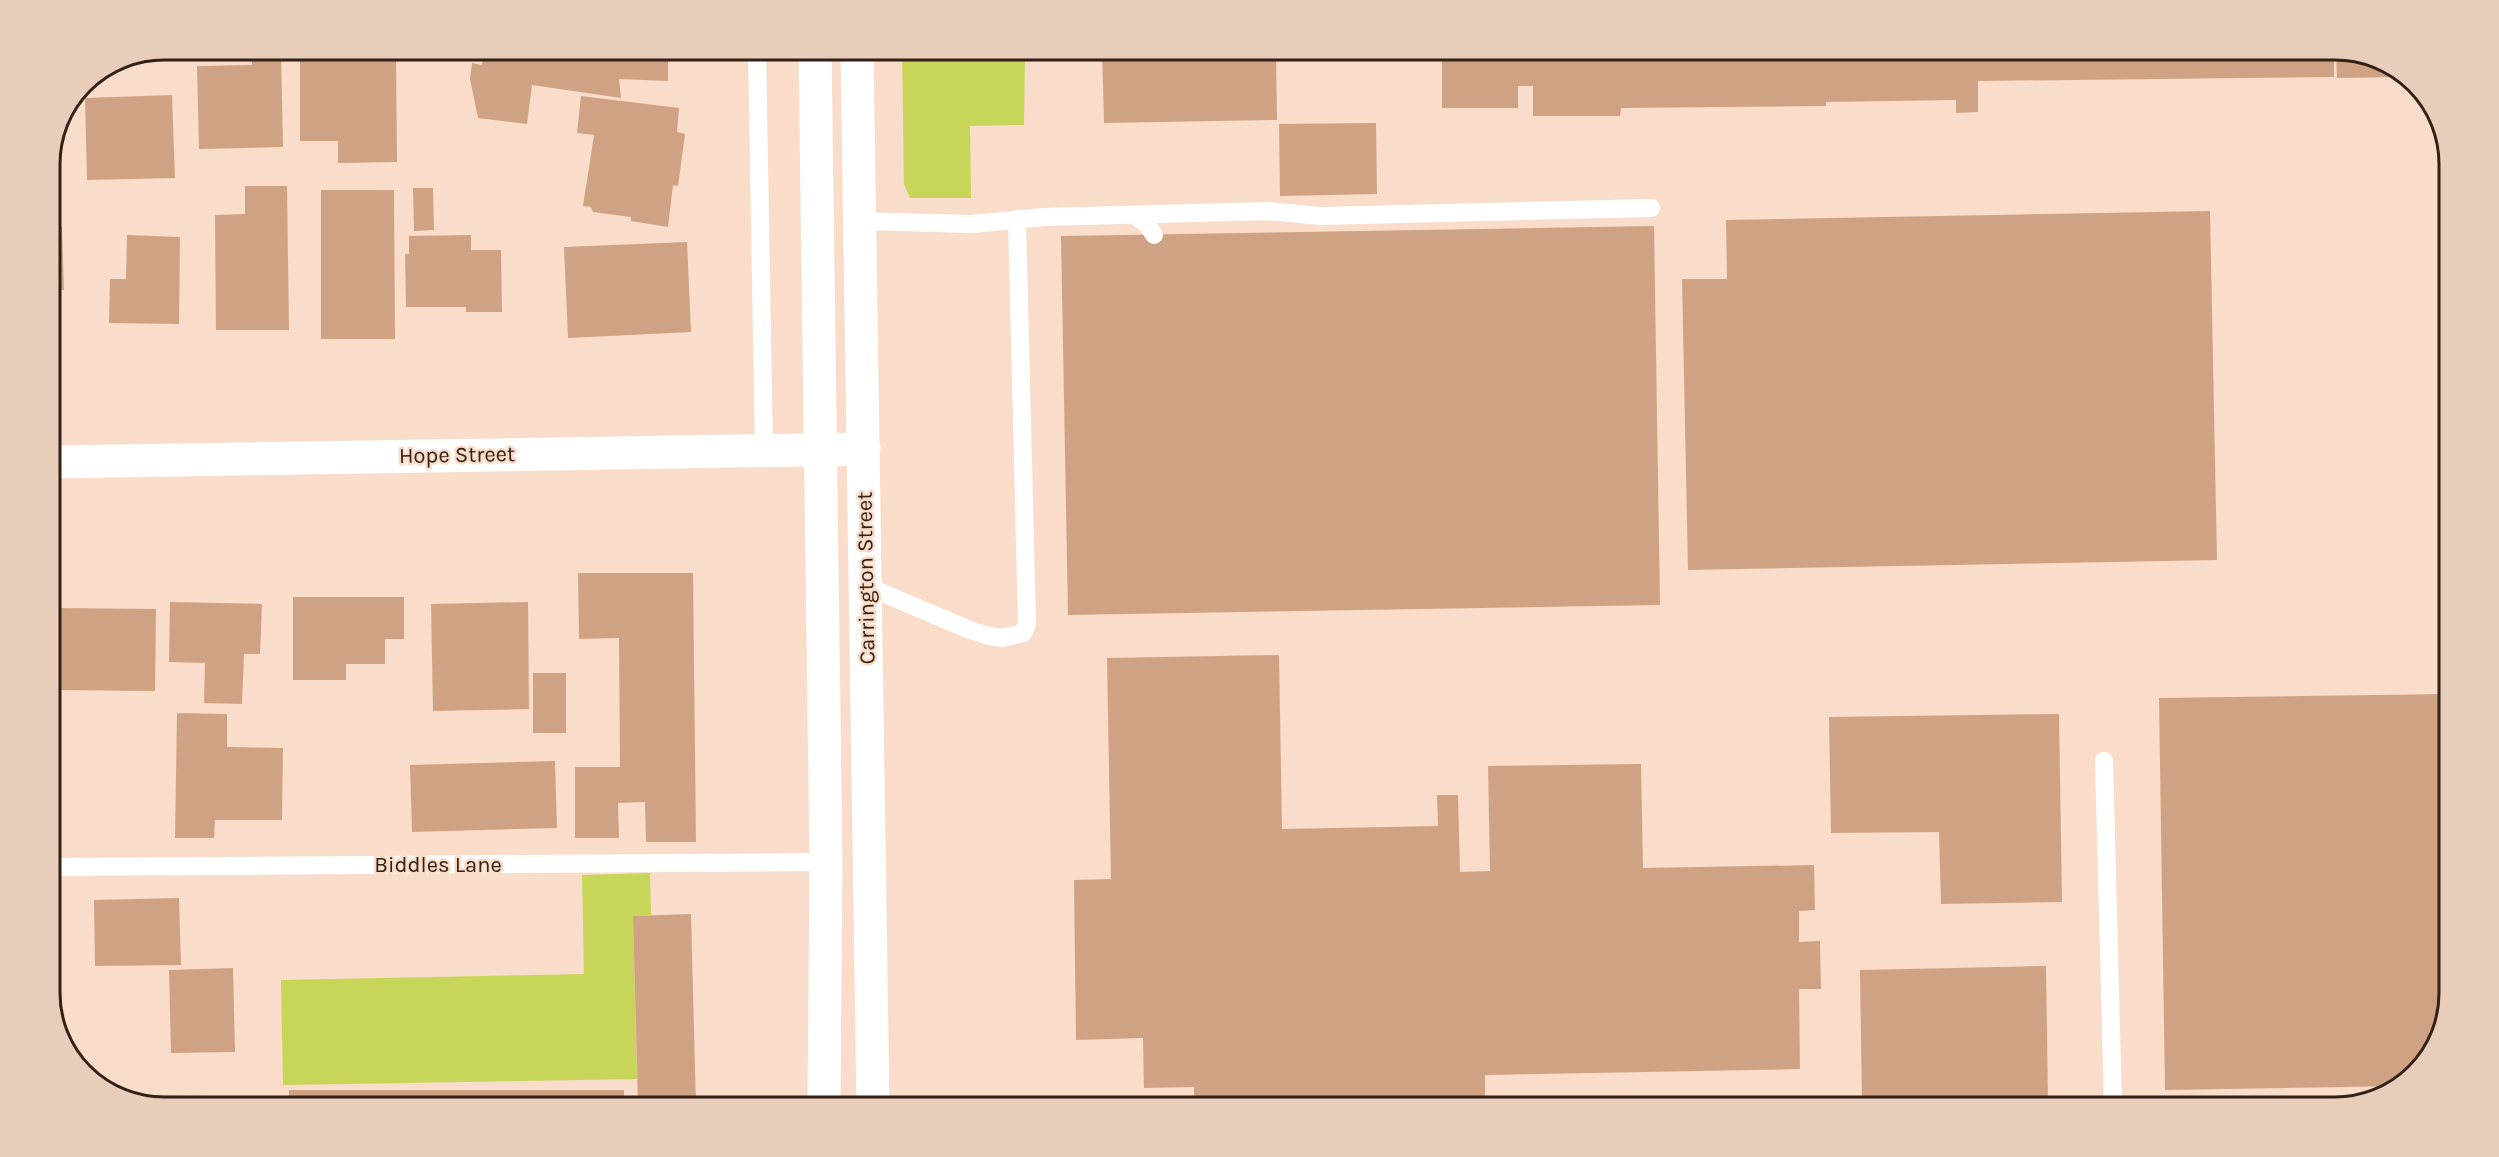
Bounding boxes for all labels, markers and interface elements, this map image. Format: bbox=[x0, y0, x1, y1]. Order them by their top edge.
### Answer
street label: Hope Street bbox=[399, 441, 515, 469]
street label: Carrington Street bbox=[851, 491, 881, 665]
street label: Biddles Lane bbox=[374, 852, 502, 878]

